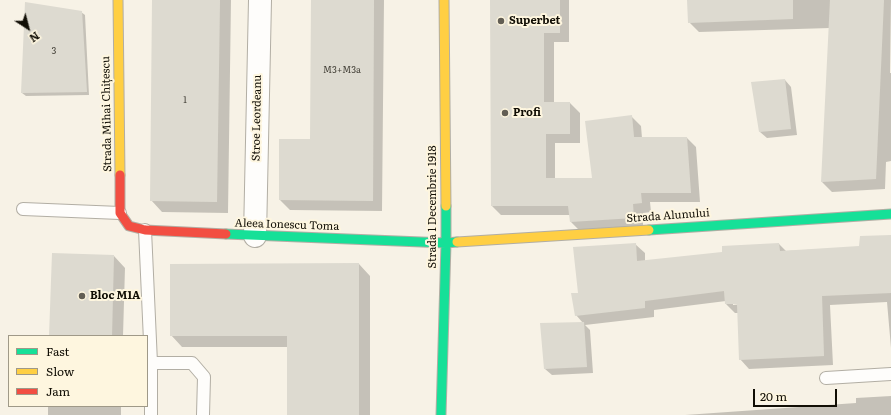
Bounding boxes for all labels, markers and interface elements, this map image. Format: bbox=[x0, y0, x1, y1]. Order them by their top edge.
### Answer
north arrow bbox=[8, 8, 48, 48]
place label: Superbet bbox=[509, 14, 560, 28]
marker: Superbet bbox=[496, 16, 506, 26]
text: N bbox=[27, 29, 43, 47]
house number: 3 bbox=[52, 46, 56, 56]
street label: Strada Mihai Chițescu bbox=[99, 56, 115, 172]
house number: M3+M3a bbox=[323, 65, 361, 75]
street label: Stroe Leordeanu bbox=[250, 75, 264, 161]
house number: 1 bbox=[183, 95, 187, 105]
place label: Profi bbox=[513, 106, 541, 120]
marker: Profi bbox=[500, 108, 510, 118]
street label: Strada 1 Decembrie 1918 bbox=[426, 146, 440, 268]
street label: Strada Alunului bbox=[626, 207, 710, 225]
street label: Aleea Ionescu Toma bbox=[234, 217, 340, 233]
place label: Bloc M1A bbox=[90, 289, 140, 303]
marker: Bloc M1A bbox=[77, 291, 87, 301]
legend bbox=[8, 335, 148, 407]
text: Fast bbox=[46, 342, 69, 360]
text: Slow bbox=[46, 362, 74, 380]
scale bar bbox=[755, 381, 839, 407]
text: Jam bbox=[46, 382, 70, 400]
text: 20 m bbox=[760, 387, 787, 405]

